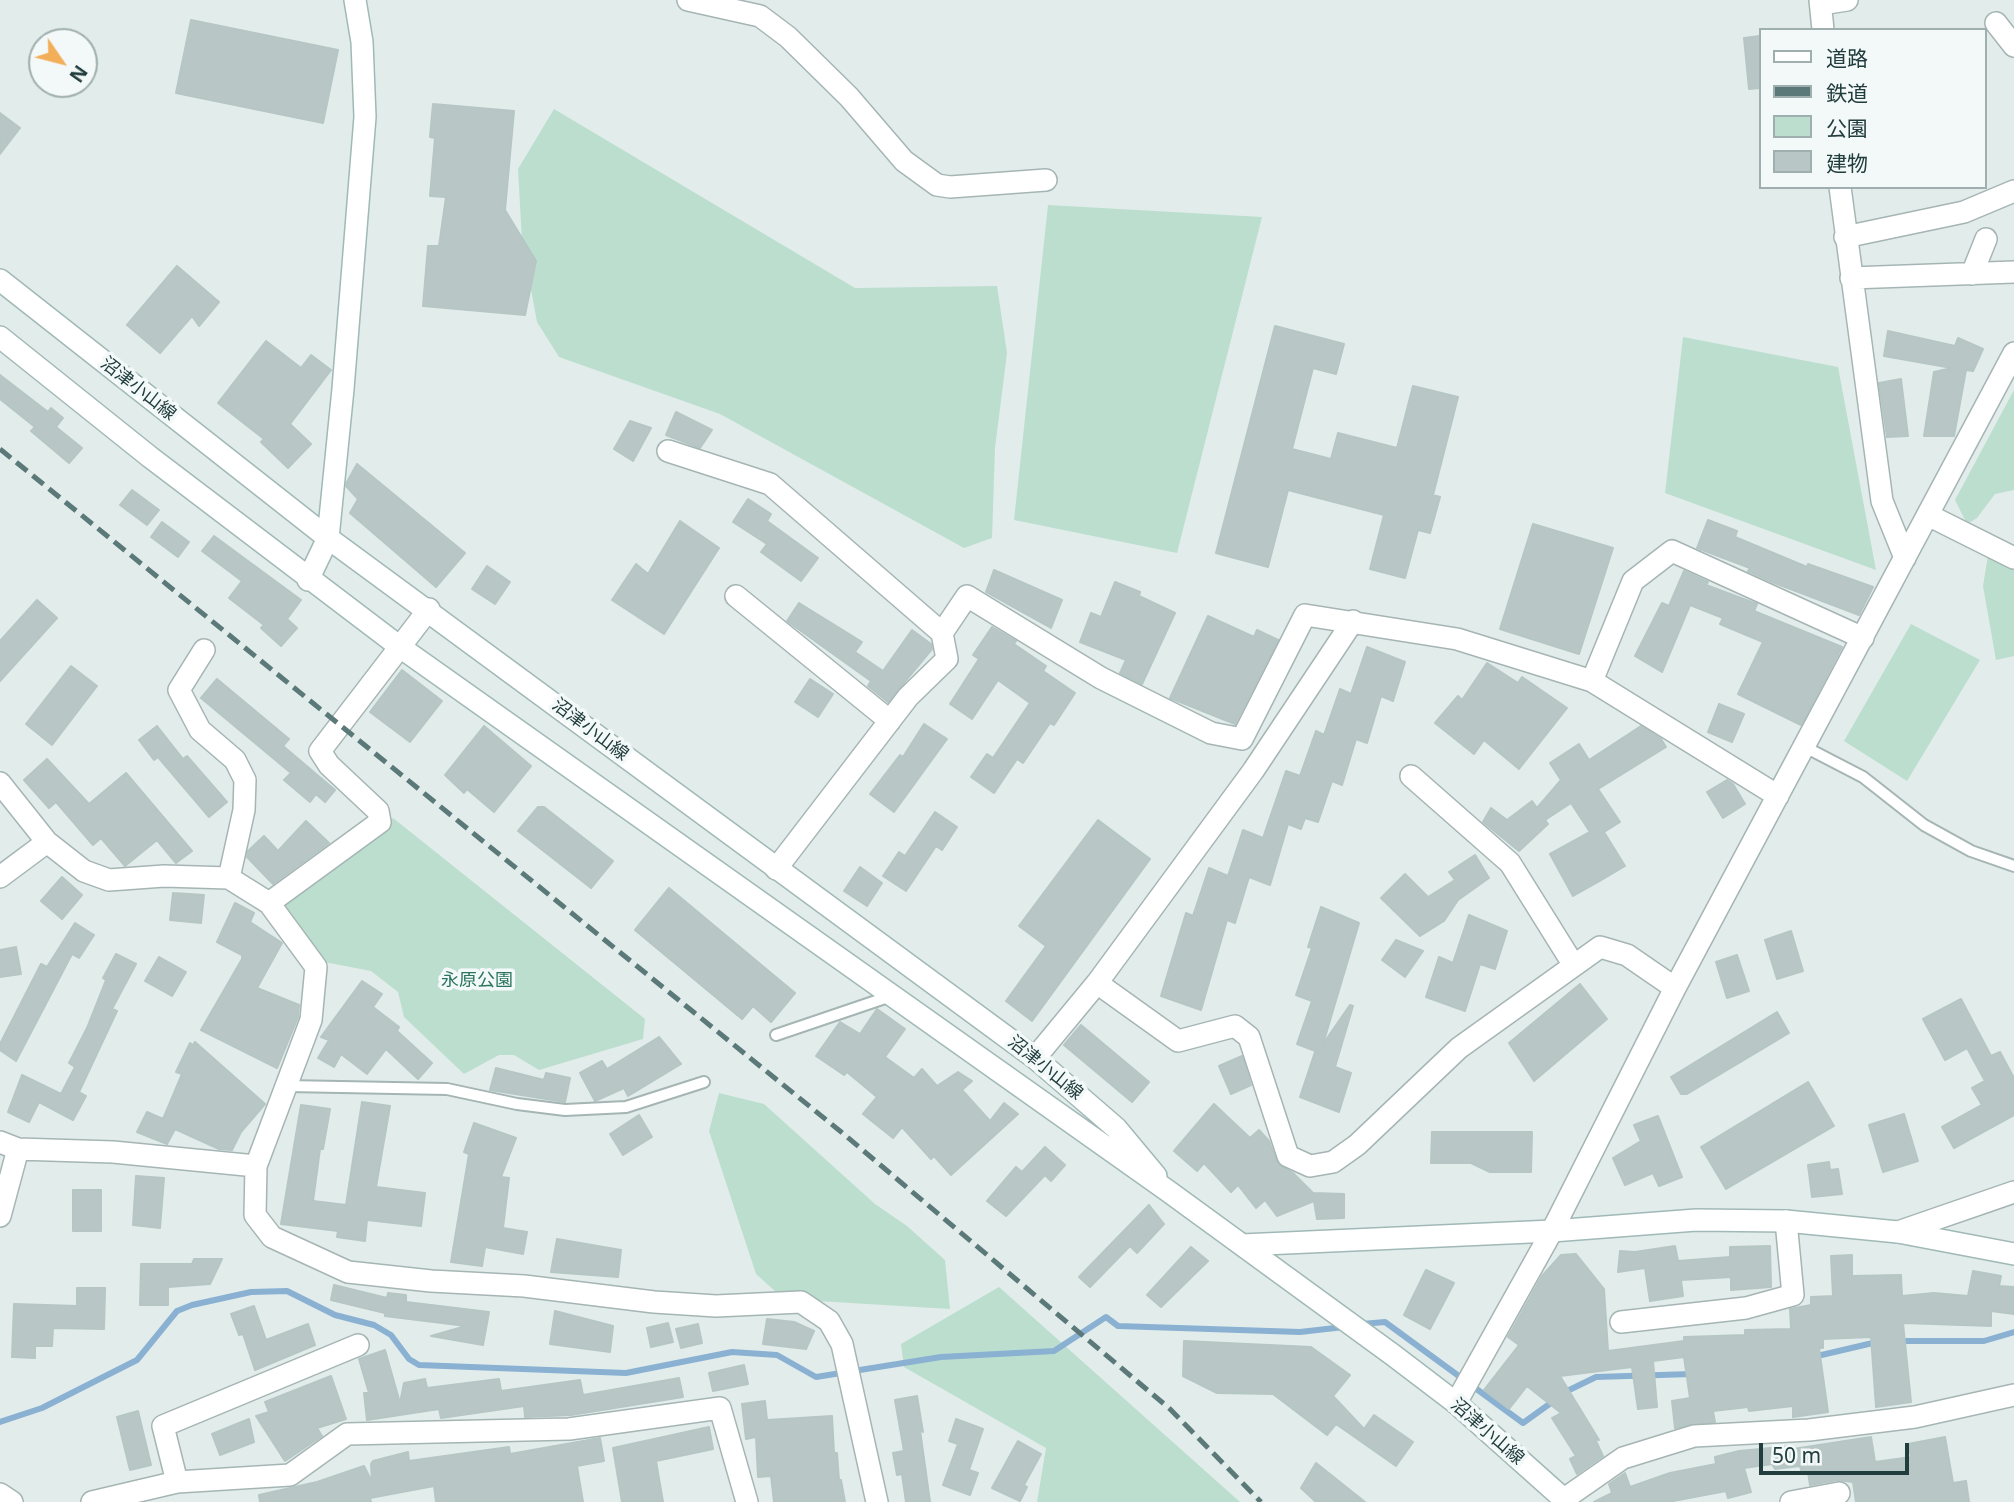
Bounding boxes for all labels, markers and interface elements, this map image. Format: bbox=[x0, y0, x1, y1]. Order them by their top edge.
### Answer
north arrow bbox=[28, 28, 98, 98]
legend bbox=[1758, 28, 1986, 189]
text: 道路 bbox=[1826, 44, 1868, 72]
text: N bbox=[63, 60, 94, 88]
text: 鉄道 bbox=[1826, 79, 1868, 107]
text: 公園 bbox=[1826, 114, 1868, 142]
text: 建物 bbox=[1826, 149, 1868, 177]
street label: 沼津小山線 bbox=[96, 353, 180, 425]
street label: 沼津小山線 bbox=[548, 694, 632, 766]
park label: 永原公園 bbox=[441, 970, 513, 992]
street label: 沼津小山線 bbox=[1003, 1031, 1087, 1105]
street label: 沼津小山線 bbox=[1446, 1394, 1528, 1470]
scale bar bbox=[1762, 1428, 1912, 1472]
text: 50 m bbox=[1772, 1441, 1821, 1469]

